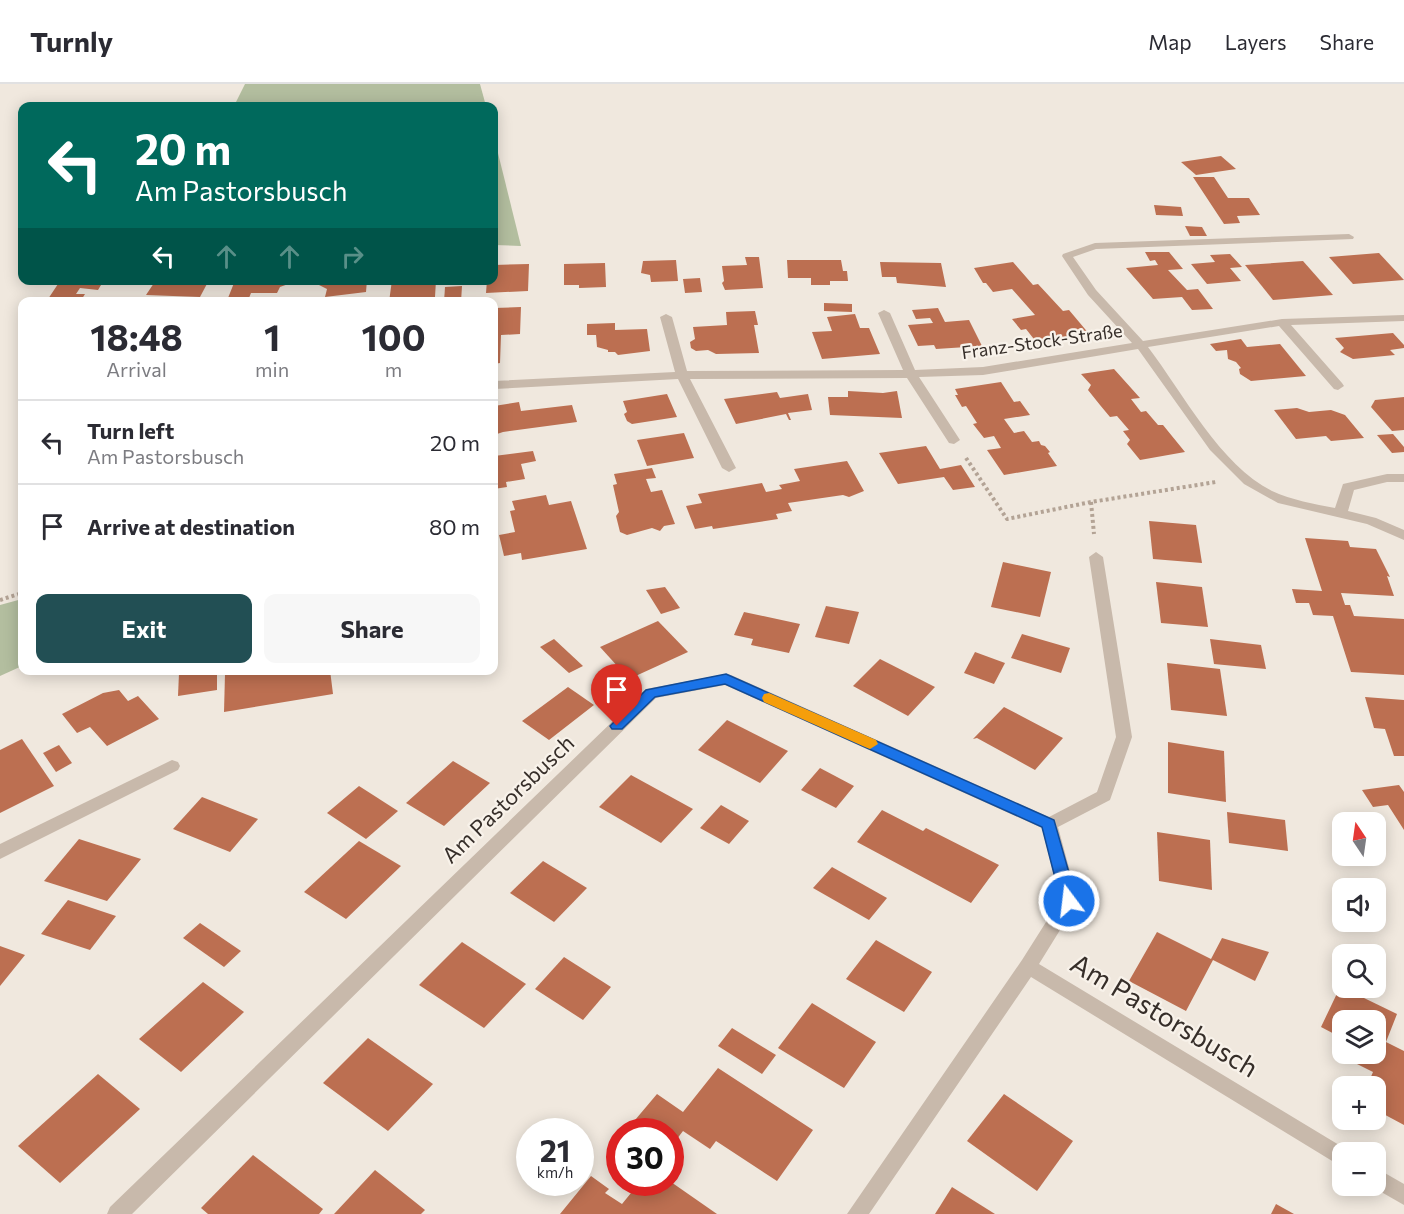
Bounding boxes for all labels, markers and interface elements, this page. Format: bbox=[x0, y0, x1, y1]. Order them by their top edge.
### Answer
text: Turnly bbox=[30, 24, 113, 58]
text: Map bbox=[1148, 29, 1192, 54]
text: Layers bbox=[1225, 29, 1287, 54]
text: Share bbox=[1320, 29, 1374, 54]
text: 20 m bbox=[135, 122, 231, 174]
icon: left bbox=[36, 126, 114, 204]
text: Am Pastorsbusch bbox=[135, 174, 347, 207]
icon: left bbox=[147, 240, 180, 273]
icon: ahead bbox=[210, 240, 243, 273]
icon: ahead bbox=[273, 240, 306, 273]
icon: right bbox=[336, 240, 369, 273]
text: 18:48 bbox=[90, 314, 183, 358]
text: 1 bbox=[264, 314, 280, 358]
text: 100 bbox=[361, 314, 426, 358]
street label: Franz-Stock-Straße bbox=[960, 319, 1124, 363]
text: Arrival bbox=[106, 357, 167, 381]
text: min bbox=[255, 357, 289, 381]
text: m bbox=[385, 357, 402, 381]
text: Turn left bbox=[87, 417, 174, 444]
icon: left bbox=[36, 426, 69, 459]
text: 20 m bbox=[430, 429, 480, 456]
text: Am Pastorsbusch bbox=[87, 444, 244, 468]
icon: arrive bbox=[36, 510, 69, 543]
text: Arrive at destination bbox=[87, 513, 295, 540]
text: 80 m bbox=[429, 513, 480, 540]
button: Exit bbox=[36, 594, 252, 663]
button: Share bbox=[264, 594, 480, 663]
pin bbox=[591, 664, 642, 726]
icon: arrive bbox=[600, 673, 633, 706]
street label: Am Pastorsbusch bbox=[436, 729, 579, 868]
north arrow bbox=[1332, 812, 1386, 866]
map controls bbox=[1332, 812, 1386, 1196]
position arrow bbox=[1037, 869, 1101, 933]
button: sound bbox=[1332, 878, 1386, 932]
button: search bbox=[1332, 944, 1386, 998]
street label: Am Pastorsbusch bbox=[1065, 946, 1264, 1084]
button: layers bbox=[1332, 1010, 1386, 1064]
button: + bbox=[1332, 1076, 1386, 1130]
speed limit sign: 30 bbox=[606, 1118, 684, 1196]
text: 21 bbox=[540, 1131, 570, 1168]
button: − bbox=[1332, 1142, 1386, 1196]
text: km/h bbox=[537, 1163, 573, 1181]

